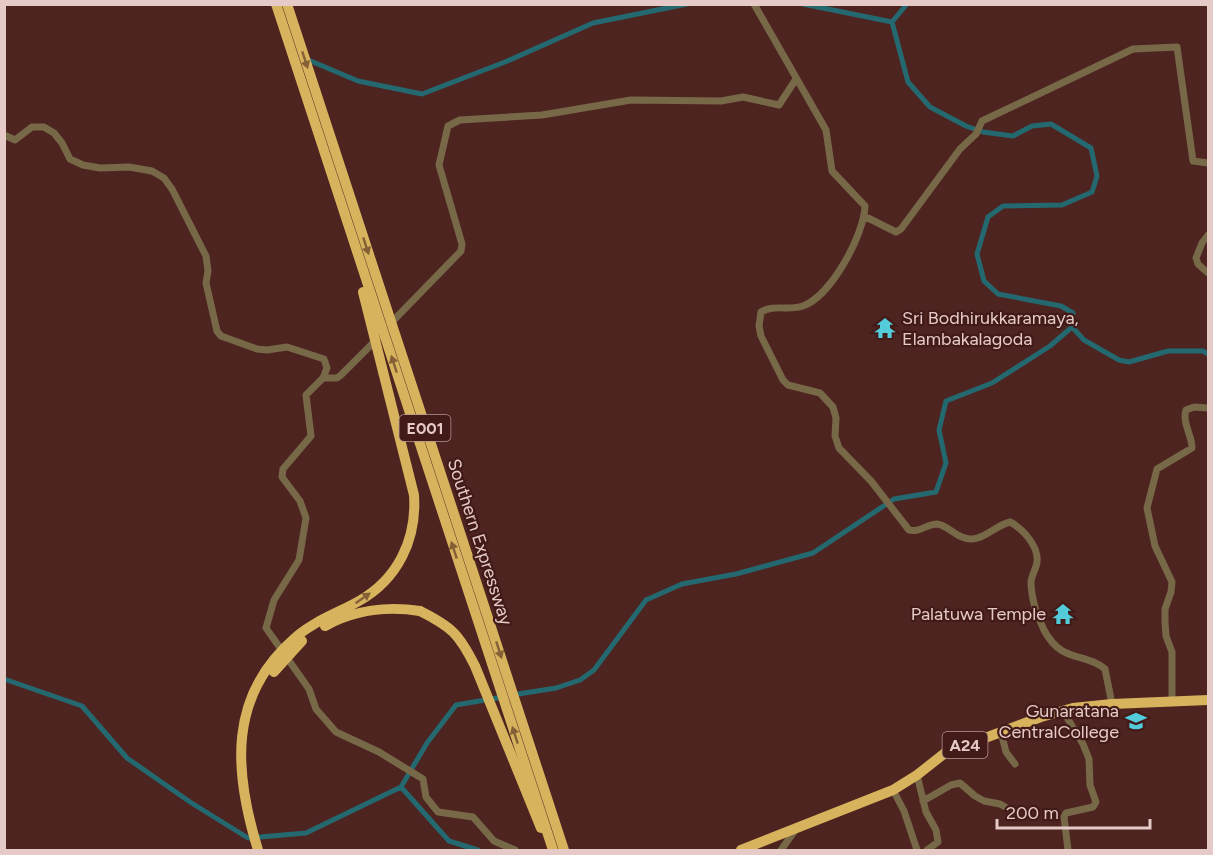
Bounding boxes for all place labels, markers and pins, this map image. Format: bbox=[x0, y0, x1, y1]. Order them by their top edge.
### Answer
place label: Sri Bodhirukkaramaya, Elambakalagoda bbox=[902, 307, 1079, 350]
temple icon: Sri Bodhirukkaramaya, Elambakalagoda bbox=[873, 316, 897, 340]
temple icon: Palatuwa Temple bbox=[1051, 602, 1075, 626]
place label: Palatuwa Temple bbox=[911, 603, 1046, 625]
place label: Gunaratana CentralCollege bbox=[999, 700, 1119, 743]
school or university icon: Gunaratana CentralCollege bbox=[1124, 709, 1148, 733]

